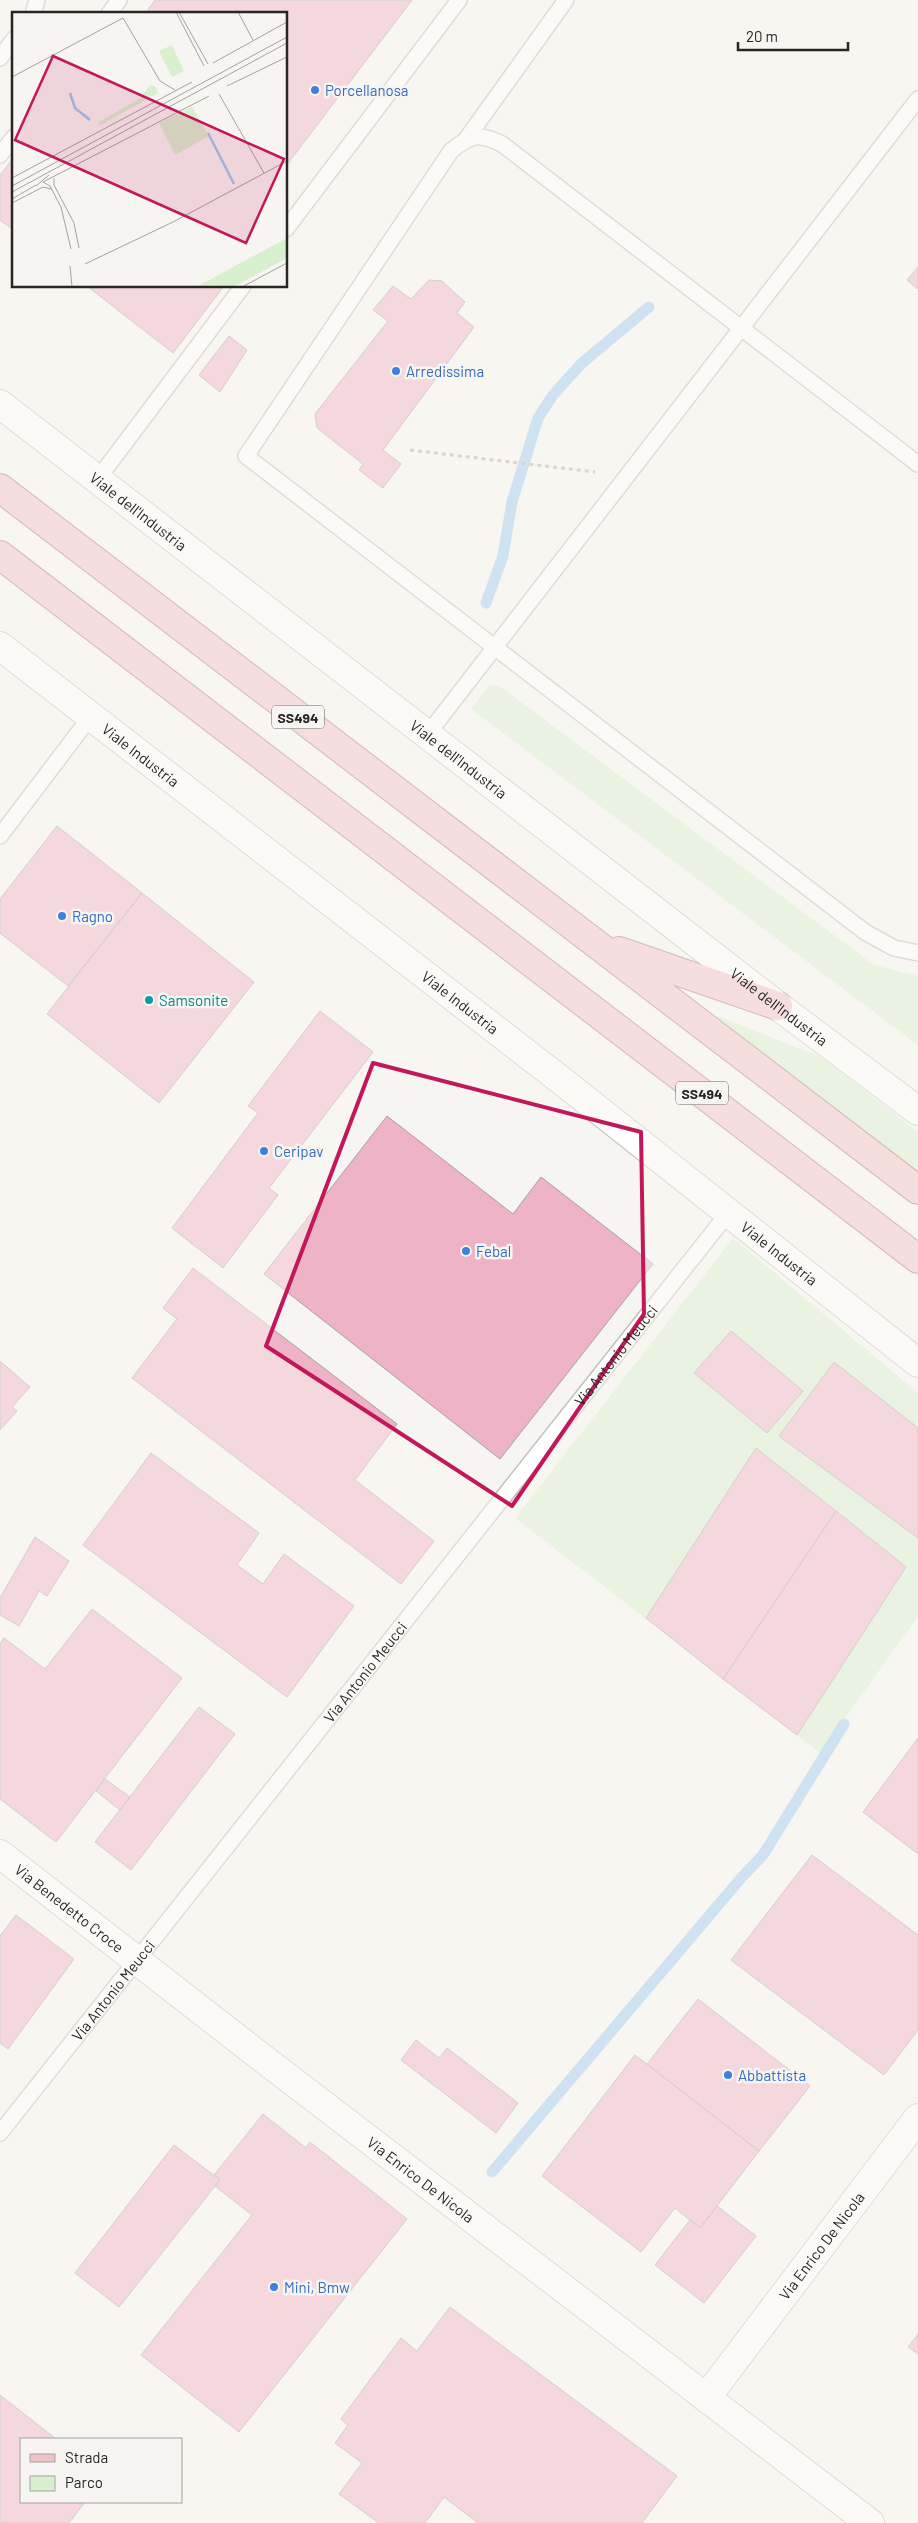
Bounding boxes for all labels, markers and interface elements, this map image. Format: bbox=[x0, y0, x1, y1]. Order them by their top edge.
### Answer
inset map bbox=[12, 12, 288, 288]
scale bar bbox=[738, 20, 848, 52]
text: 20 m bbox=[746, 27, 778, 45]
place label: Porcellanosa bbox=[325, 81, 409, 99]
marker: Porcellanosa bbox=[309, 84, 321, 96]
place label: Arredissima bbox=[406, 362, 484, 380]
marker: Arredissima bbox=[390, 365, 402, 377]
street label: Viale dell'Industria bbox=[86, 468, 190, 554]
road number: SS494 bbox=[272, 706, 324, 729]
street label: Viale dell'Industria bbox=[407, 716, 511, 802]
street label: Viale Industria bbox=[99, 720, 183, 790]
place label: Ragno bbox=[72, 907, 113, 925]
marker: Ragno bbox=[56, 910, 68, 922]
street label: Viale dell'Industria bbox=[727, 964, 831, 1049]
street label: Viale Industria bbox=[418, 967, 502, 1038]
place label: Samsonite bbox=[159, 991, 228, 1009]
marker: Samsonite bbox=[143, 994, 155, 1006]
road number: SS494 bbox=[676, 1082, 728, 1104]
place label: Ceripav bbox=[274, 1142, 323, 1160]
marker: Ceripav bbox=[258, 1145, 270, 1157]
street label: Viale Industria bbox=[738, 1217, 821, 1289]
place label: Febal bbox=[476, 1242, 511, 1260]
marker: Febal bbox=[460, 1245, 472, 1257]
street label: Via Antonio Meucci bbox=[570, 1301, 661, 1409]
street label: Via Antonio Meucci bbox=[320, 1618, 410, 1726]
street label: Via Benedetto Croce bbox=[11, 1860, 128, 1956]
street label: Via Antonio Meucci bbox=[68, 1936, 158, 2044]
place label: Abbattista bbox=[738, 2066, 806, 2084]
marker: Abbattista bbox=[722, 2069, 734, 2081]
street label: Via Enrico De Nicola bbox=[364, 2133, 478, 2226]
street label: Via Enrico De Nicola bbox=[775, 2188, 868, 2303]
place label: Mini, Bmw bbox=[284, 2278, 350, 2296]
marker: Mini, Bmw bbox=[268, 2281, 280, 2293]
legend bbox=[20, 2438, 182, 2503]
text: Strada bbox=[65, 2448, 108, 2466]
text: Parco bbox=[65, 2473, 103, 2491]

